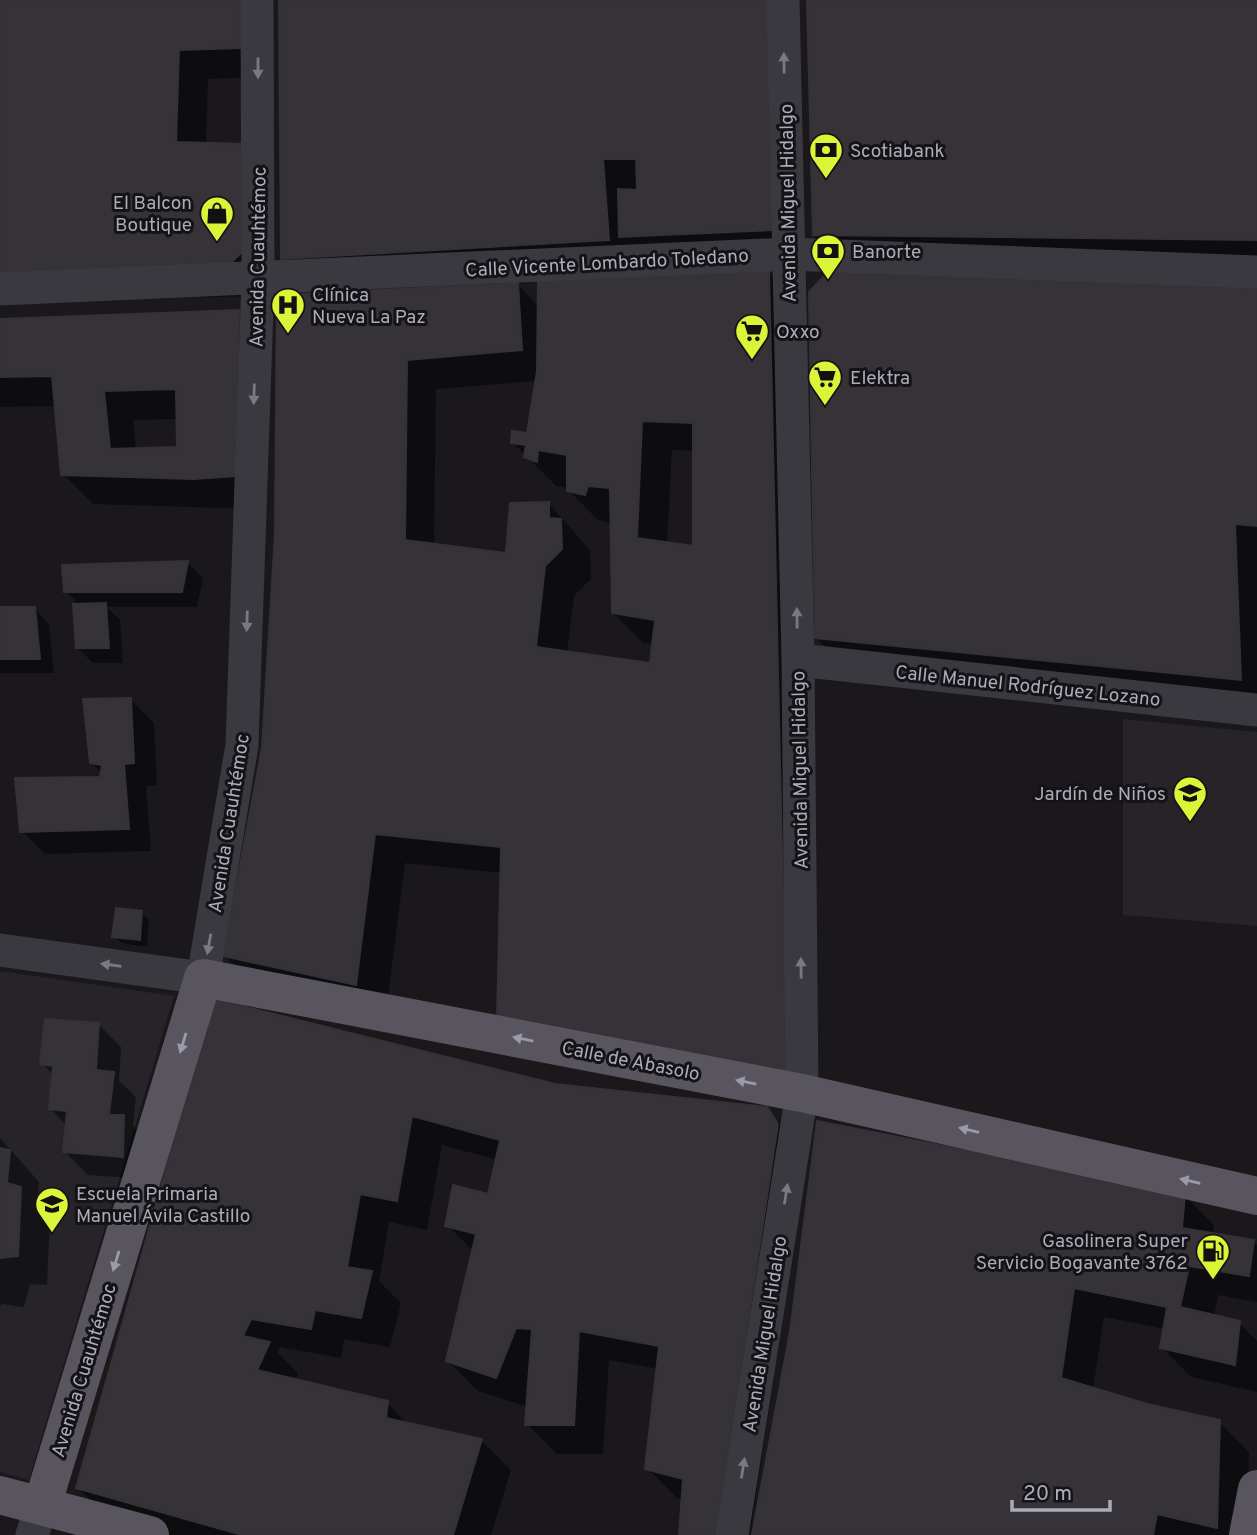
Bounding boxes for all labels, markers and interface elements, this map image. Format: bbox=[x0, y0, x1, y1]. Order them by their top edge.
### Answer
one-way arrow bbox=[779, 52, 790, 74]
one-way arrow bbox=[252, 57, 264, 79]
street label: Avenida Miguel Hidalgo bbox=[775, 103, 803, 303]
bank icon: Scotiabank bbox=[807, 131, 845, 180]
place label: Scotiabank bbox=[850, 140, 945, 164]
street label: Avenida Cuauhtémoc bbox=[245, 166, 273, 348]
place label: El Balcon Boutique bbox=[113, 192, 192, 238]
shop icon: El Balcon Boutique bbox=[198, 194, 236, 243]
bank icon: Banorte bbox=[809, 232, 847, 281]
place label: Banorte bbox=[852, 241, 921, 265]
street label: Calle Vicente Lombardo Toledano bbox=[465, 245, 749, 283]
place label: Clínica Nueva La Paz bbox=[312, 284, 426, 330]
hospital icon: Clínica Nueva La Paz bbox=[269, 286, 307, 335]
supermarket icon: Oxxo bbox=[733, 312, 771, 361]
place label: Oxxo bbox=[776, 321, 820, 345]
supermarket icon: Elektra bbox=[806, 358, 844, 407]
place label: Elektra bbox=[850, 367, 910, 391]
one-way arrow bbox=[249, 383, 260, 405]
one-way arrow bbox=[791, 607, 803, 629]
one-way arrow bbox=[241, 610, 252, 632]
street label: Calle Manuel Rodríguez Lozano bbox=[894, 661, 1162, 713]
street label: Avenida Miguel Hidalgo bbox=[787, 670, 815, 870]
street label: Avenida Cuauhtémoc bbox=[204, 732, 256, 915]
school or university icon: Jardín de Niños bbox=[1171, 774, 1209, 823]
place label: Jardín de Niños bbox=[1034, 783, 1166, 807]
one-way arrow bbox=[203, 933, 214, 955]
one-way arrow bbox=[795, 957, 807, 979]
one-way arrow bbox=[100, 960, 122, 971]
one-way arrow bbox=[177, 1033, 187, 1054]
one-way arrow bbox=[512, 1034, 534, 1045]
street label: Calle de Abasolo bbox=[559, 1037, 702, 1087]
one-way arrow bbox=[735, 1076, 757, 1087]
one-way arrow bbox=[958, 1125, 980, 1136]
one-way arrow bbox=[1179, 1175, 1201, 1186]
place label: Escuela Primaria Manuel Ávila Castillo bbox=[76, 1183, 250, 1229]
one-way arrow bbox=[781, 1183, 792, 1205]
school or university icon: Escuela Primaria Manuel Ávila Castillo bbox=[33, 1185, 71, 1234]
place label: Gasolinera Super Servicio Bogavante 3762 bbox=[976, 1230, 1189, 1276]
fuel station icon: Gasolinera Super Servicio Bogavante 3762 bbox=[1194, 1232, 1232, 1281]
street label: Avenida Miguel Hidalgo bbox=[739, 1234, 793, 1434]
one-way arrow bbox=[111, 1251, 121, 1272]
street label: Avenida Cuauhtémoc bbox=[47, 1281, 123, 1461]
one-way arrow bbox=[738, 1456, 749, 1478]
scale bar bbox=[1012, 1468, 1110, 1512]
text: 20 m bbox=[1023, 1481, 1072, 1508]

